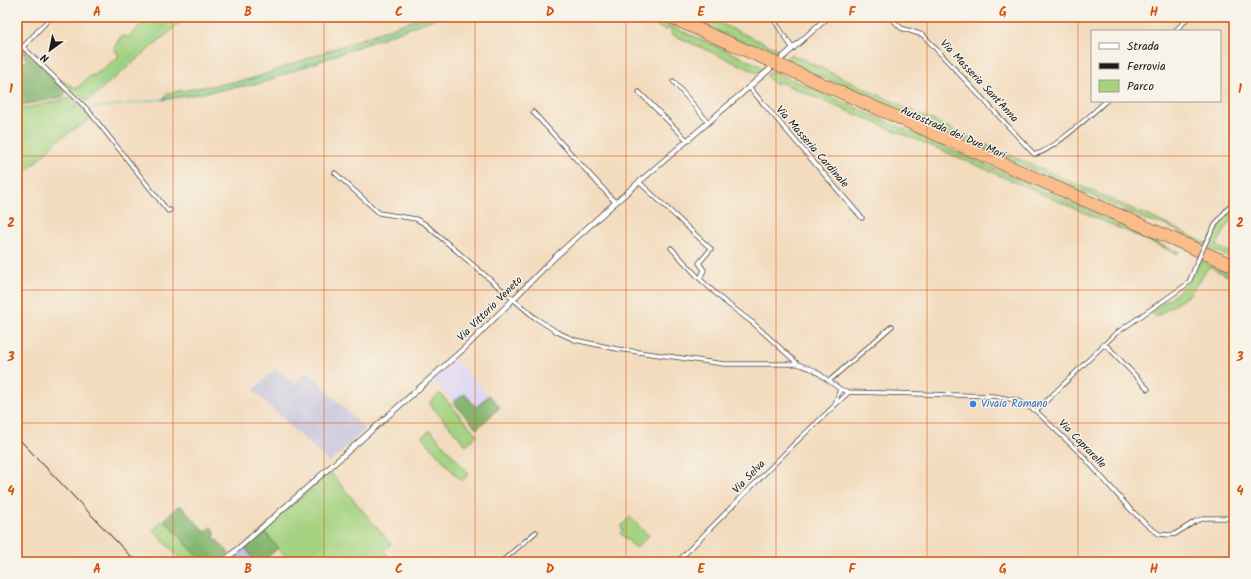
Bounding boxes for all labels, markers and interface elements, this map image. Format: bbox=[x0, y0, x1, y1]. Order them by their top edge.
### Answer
text: A bbox=[93, 2, 101, 23]
text: B bbox=[244, 2, 252, 23]
text: C bbox=[395, 2, 403, 23]
text: D bbox=[546, 2, 555, 23]
text: E bbox=[697, 2, 705, 23]
text: F bbox=[848, 2, 856, 23]
text: G bbox=[999, 2, 1007, 23]
text: H bbox=[1150, 2, 1159, 23]
north arrow bbox=[30, 30, 70, 70]
legend bbox=[1091, 30, 1221, 102]
street label: Via Masseria Sant'Anna bbox=[935, 35, 1023, 127]
text: Strada bbox=[1127, 37, 1160, 56]
text: N bbox=[37, 48, 53, 67]
text: Ferrovia bbox=[1127, 57, 1166, 76]
text: Parco bbox=[1127, 77, 1154, 96]
text: 1 bbox=[9, 79, 13, 100]
text: 1 bbox=[1238, 79, 1242, 100]
street label: Via Masseria Cardinale bbox=[771, 102, 853, 192]
street label: Autostrada dei Due Mari bbox=[898, 102, 1009, 164]
text: 2 bbox=[7, 213, 15, 234]
text: 2 bbox=[1236, 213, 1244, 234]
street label: Via Vittorio Veneto bbox=[453, 272, 527, 346]
text: 3 bbox=[6, 347, 15, 368]
text: 3 bbox=[1235, 347, 1244, 368]
place label: Vivaio Romano bbox=[981, 395, 1047, 413]
marker: Vivaio Romano bbox=[968, 399, 978, 409]
street label: Via Caprarelle bbox=[1054, 415, 1110, 473]
street label: Via Selva bbox=[728, 456, 770, 498]
text: 4 bbox=[7, 481, 15, 502]
text: 4 bbox=[1236, 481, 1244, 502]
text: A bbox=[93, 559, 101, 579]
text: B bbox=[244, 559, 252, 579]
text: C bbox=[395, 559, 403, 579]
text: D bbox=[546, 559, 555, 579]
text: E bbox=[697, 559, 705, 579]
text: F bbox=[848, 559, 856, 579]
text: G bbox=[999, 559, 1007, 579]
text: H bbox=[1150, 559, 1159, 579]

